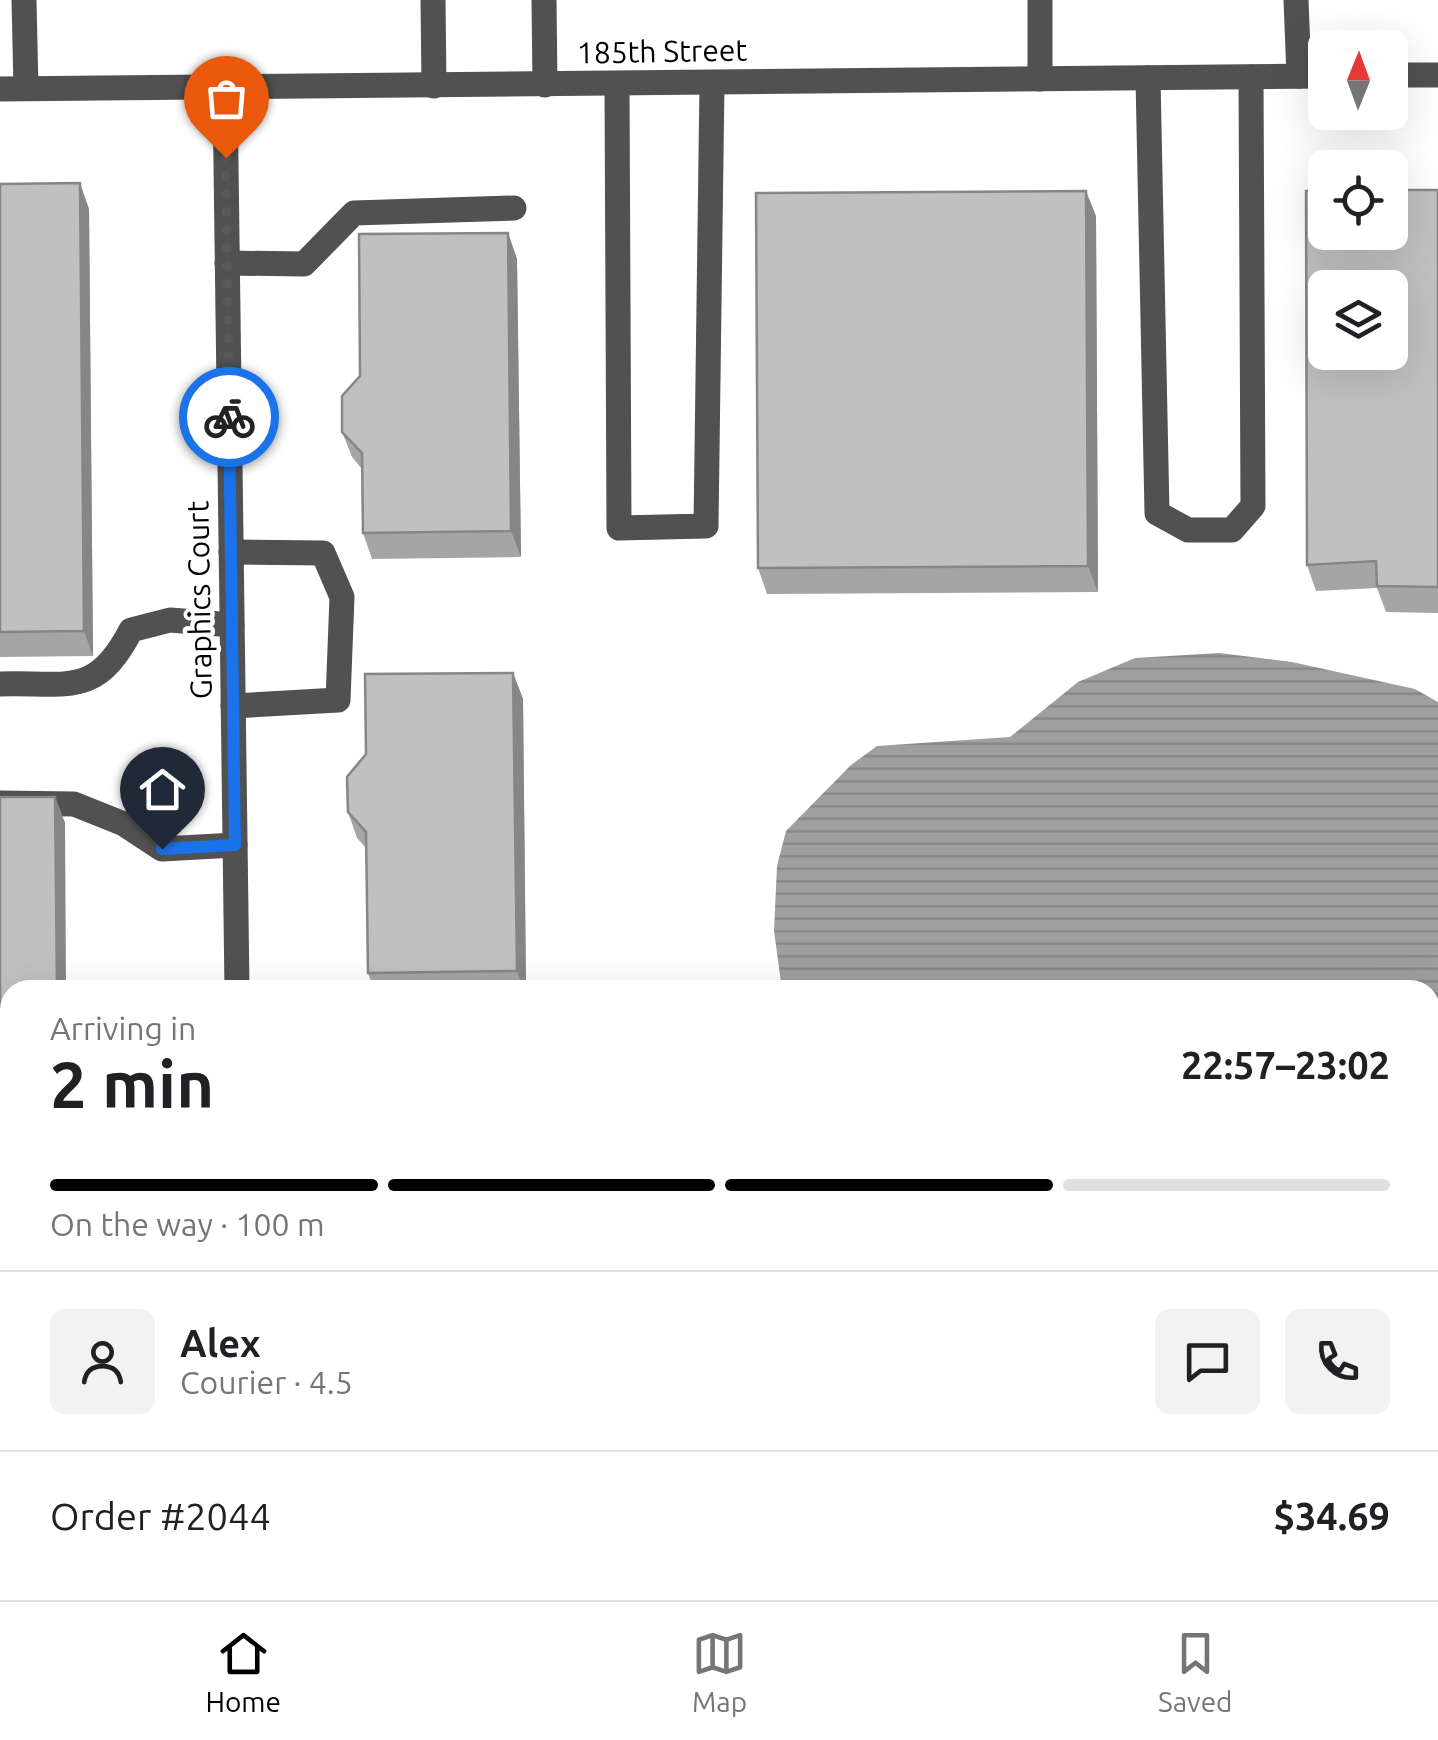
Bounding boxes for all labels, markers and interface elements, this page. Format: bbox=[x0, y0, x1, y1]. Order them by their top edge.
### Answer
north arrow bbox=[1308, 30, 1408, 130]
map controls bbox=[1308, 30, 1408, 370]
street label: 185th Street bbox=[577, 33, 748, 69]
pin bbox=[184, 56, 269, 159]
icon: bag bbox=[199, 71, 254, 126]
button: locate bbox=[1308, 150, 1408, 250]
button: layers bbox=[1308, 270, 1408, 370]
courier bbox=[179, 367, 279, 467]
icon: bike bbox=[202, 390, 257, 445]
street label: Graphics Court bbox=[180, 500, 218, 700]
pin bbox=[120, 747, 205, 850]
icon: home bbox=[135, 762, 190, 817]
text: Arriving in bbox=[50, 1010, 196, 1046]
text: 22:57–23:02 bbox=[1181, 1044, 1390, 1086]
text: 2 min bbox=[50, 1047, 214, 1120]
text: On the way · 100 m bbox=[50, 1206, 325, 1242]
button: person bbox=[50, 1309, 155, 1414]
button: chat bbox=[1155, 1309, 1260, 1414]
button: phone bbox=[1285, 1309, 1390, 1414]
text: Alex bbox=[180, 1322, 261, 1364]
text: Courier · 4.5 bbox=[180, 1364, 353, 1400]
text: Order #2044 bbox=[50, 1495, 271, 1537]
text: $34.69 bbox=[1273, 1495, 1390, 1537]
tab: Home bbox=[205, 1626, 281, 1717]
tab: Map bbox=[692, 1626, 747, 1717]
tab: Saved bbox=[1158, 1626, 1233, 1717]

